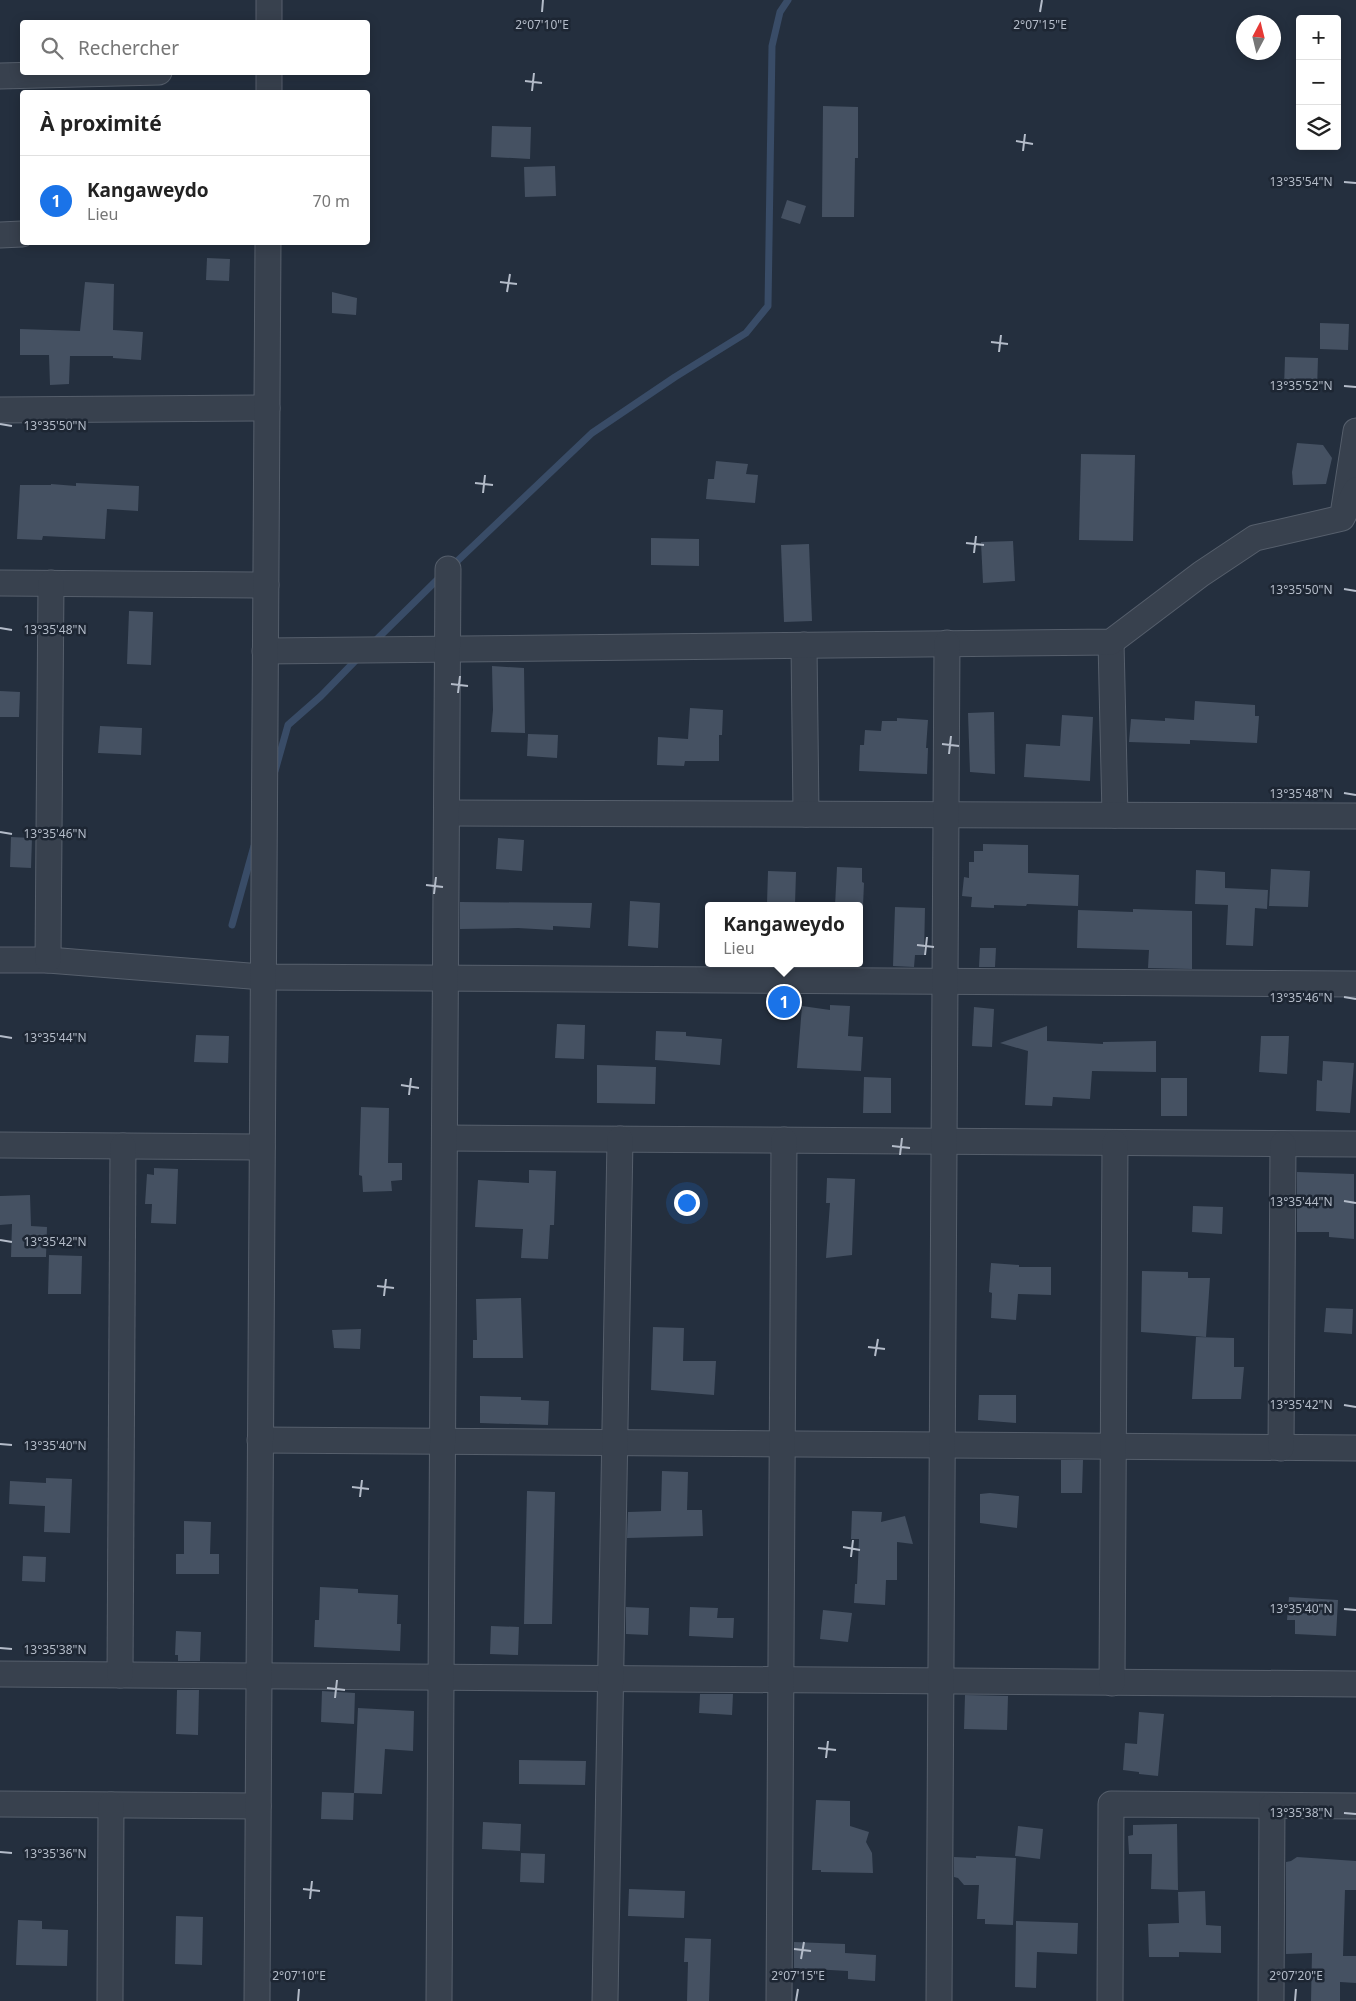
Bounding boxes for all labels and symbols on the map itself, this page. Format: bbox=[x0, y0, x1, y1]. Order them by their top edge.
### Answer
north arrow bbox=[1236, 15, 1281, 60]
text: 2°07'10"E bbox=[515, 16, 569, 33]
text: 2°07'15"E bbox=[1013, 16, 1067, 33]
text: 13°35'54"N bbox=[1269, 173, 1333, 190]
text: 13°35'52"N bbox=[1269, 377, 1333, 394]
text: 13°35'50"N bbox=[23, 417, 87, 434]
text: 13°35'50"N bbox=[1269, 581, 1333, 598]
text: 13°35'48"N bbox=[23, 621, 87, 638]
text: 13°35'48"N bbox=[1269, 785, 1333, 802]
text: 13°35'46"N bbox=[23, 825, 87, 842]
pin: 1 bbox=[768, 983, 800, 1021]
text: 13°35'46"N bbox=[1269, 989, 1333, 1006]
text: 13°35'44"N bbox=[23, 1029, 87, 1046]
your location bbox=[674, 1190, 700, 1216]
text: 13°35'44"N bbox=[1269, 1193, 1333, 1210]
text: 13°35'42"N bbox=[23, 1233, 87, 1250]
text: 13°35'42"N bbox=[1269, 1396, 1333, 1413]
text: 13°35'40"N bbox=[23, 1437, 87, 1454]
text: 13°35'40"N bbox=[1269, 1600, 1333, 1617]
text: 13°35'38"N bbox=[23, 1641, 87, 1658]
text: 13°35'38"N bbox=[1269, 1804, 1333, 1821]
text: 13°35'36"N bbox=[23, 1845, 87, 1862]
text: 2°07'10"E bbox=[272, 1967, 326, 1984]
text: 2°07'15"E bbox=[771, 1967, 825, 1984]
text: 2°07'20"E bbox=[1269, 1967, 1323, 1984]

